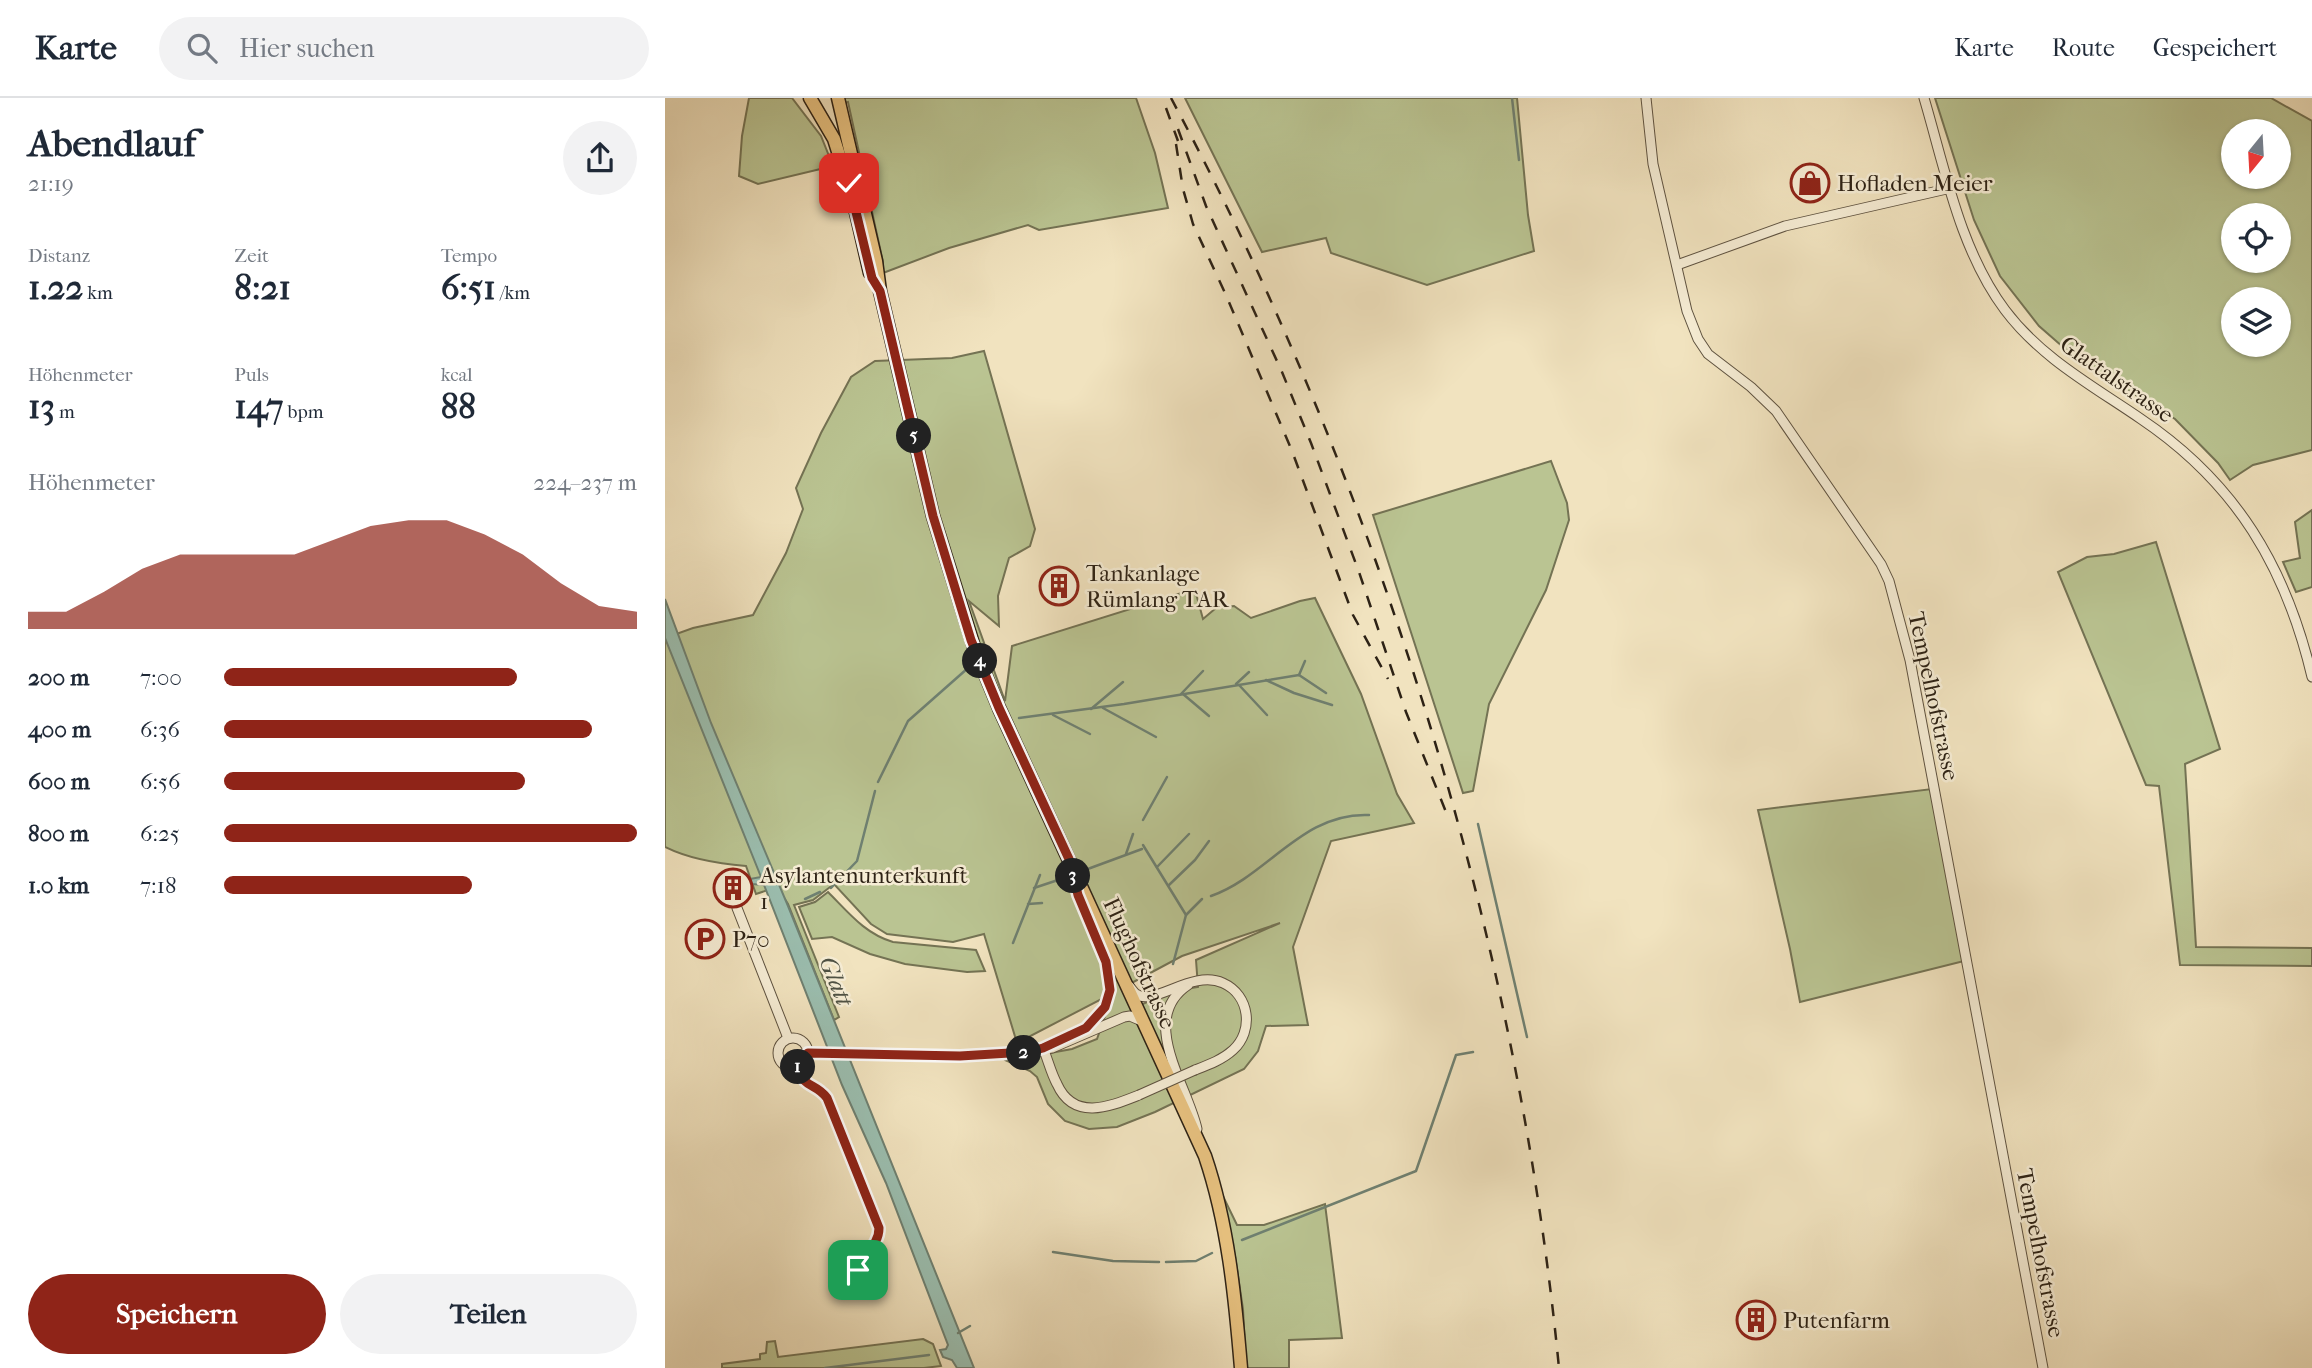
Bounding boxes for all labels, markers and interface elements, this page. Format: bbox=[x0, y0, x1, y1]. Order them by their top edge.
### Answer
search box bbox=[159, 17, 649, 80]
text: Karte bbox=[35, 29, 117, 68]
icon: search bbox=[183, 29, 221, 67]
text: Hier suchen bbox=[239, 33, 375, 64]
text: Karte bbox=[1954, 34, 2014, 62]
text: Route bbox=[2052, 34, 2115, 62]
text: Gespeichert bbox=[2153, 34, 2277, 62]
north arrow bbox=[2221, 119, 2291, 189]
map controls bbox=[2221, 119, 2291, 357]
text: Abendlauf bbox=[28, 121, 196, 166]
button: share bbox=[563, 121, 637, 195]
pin bbox=[819, 153, 879, 213]
shop icon: Hofladen Meier bbox=[1789, 162, 1831, 204]
icon: check bbox=[830, 164, 868, 202]
text: 21:19 bbox=[28, 170, 74, 197]
place label: Hofladen Meier bbox=[1837, 170, 1993, 197]
button: locate bbox=[2221, 203, 2291, 273]
text: Distanz bbox=[28, 245, 90, 267]
text: Zeit bbox=[234, 245, 269, 267]
text: Tempo bbox=[441, 245, 497, 267]
text: 1.22 bbox=[28, 267, 83, 308]
text: 8:21 bbox=[234, 267, 291, 308]
text: 6:51 bbox=[441, 267, 496, 308]
text: km bbox=[83, 282, 113, 304]
text: /km bbox=[496, 282, 530, 304]
button: layers bbox=[2221, 287, 2291, 357]
street label: Glattalstrasse bbox=[2055, 330, 2179, 428]
text: Höhenmeter bbox=[28, 364, 133, 386]
text: Puls bbox=[234, 364, 269, 386]
text: kcal bbox=[441, 364, 473, 386]
text: 13 bbox=[28, 386, 55, 427]
text: 147 bbox=[234, 386, 283, 427]
text: 88 bbox=[441, 386, 476, 427]
text: m bbox=[55, 401, 75, 423]
text: bpm bbox=[283, 401, 323, 423]
pin: 5 bbox=[897, 418, 931, 454]
text: 5 bbox=[909, 424, 918, 446]
text: Höhenmeter bbox=[28, 469, 155, 496]
text: 224–237 m bbox=[533, 469, 637, 496]
place label: Tankanlage Rümlang TAR bbox=[1086, 560, 1230, 613]
building icon: Tankanlage Rümlang TAR bbox=[1038, 565, 1080, 607]
street label: Tempelhofstrasse bbox=[1902, 609, 1965, 783]
pin: 4 bbox=[963, 644, 997, 678]
text: 4 bbox=[974, 649, 985, 671]
text: 200 m bbox=[28, 664, 89, 691]
text: 7:00 bbox=[140, 664, 182, 691]
text: 400 m bbox=[28, 716, 91, 743]
text: 6:36 bbox=[140, 716, 180, 743]
text: 600 m bbox=[28, 768, 90, 795]
text: 6:56 bbox=[140, 768, 180, 795]
text: 800 m bbox=[28, 820, 89, 847]
text: 6:25 bbox=[140, 820, 180, 847]
pin: 3 bbox=[1055, 858, 1091, 894]
place label: Asylantenunterkunft 1 bbox=[759, 862, 968, 915]
text: 3 bbox=[1069, 864, 1076, 886]
building icon: Asylantenunterkunft 1 bbox=[712, 867, 754, 909]
text: 1.0 km bbox=[28, 872, 89, 899]
text: 7:18 bbox=[140, 872, 176, 899]
street label: Flughofstrasse bbox=[1097, 893, 1182, 1033]
parking icon: P70 bbox=[684, 918, 726, 960]
place label: P70 bbox=[732, 926, 770, 953]
water label: Glatt bbox=[813, 952, 859, 1011]
pin: 2 bbox=[1007, 1035, 1041, 1070]
text: 2 bbox=[1019, 1041, 1028, 1063]
pin: 1 bbox=[781, 1049, 815, 1084]
text: 1 bbox=[794, 1055, 801, 1077]
street label: Tempelhofstrasse bbox=[2011, 1166, 2070, 1340]
pin bbox=[828, 1240, 888, 1300]
icon: arrive bbox=[839, 1251, 877, 1289]
button: Speichern bbox=[28, 1274, 326, 1354]
button: Teilen bbox=[340, 1274, 637, 1354]
building icon: Putenfarm bbox=[1735, 1299, 1777, 1341]
place label: Putenfarm bbox=[1783, 1307, 1890, 1334]

